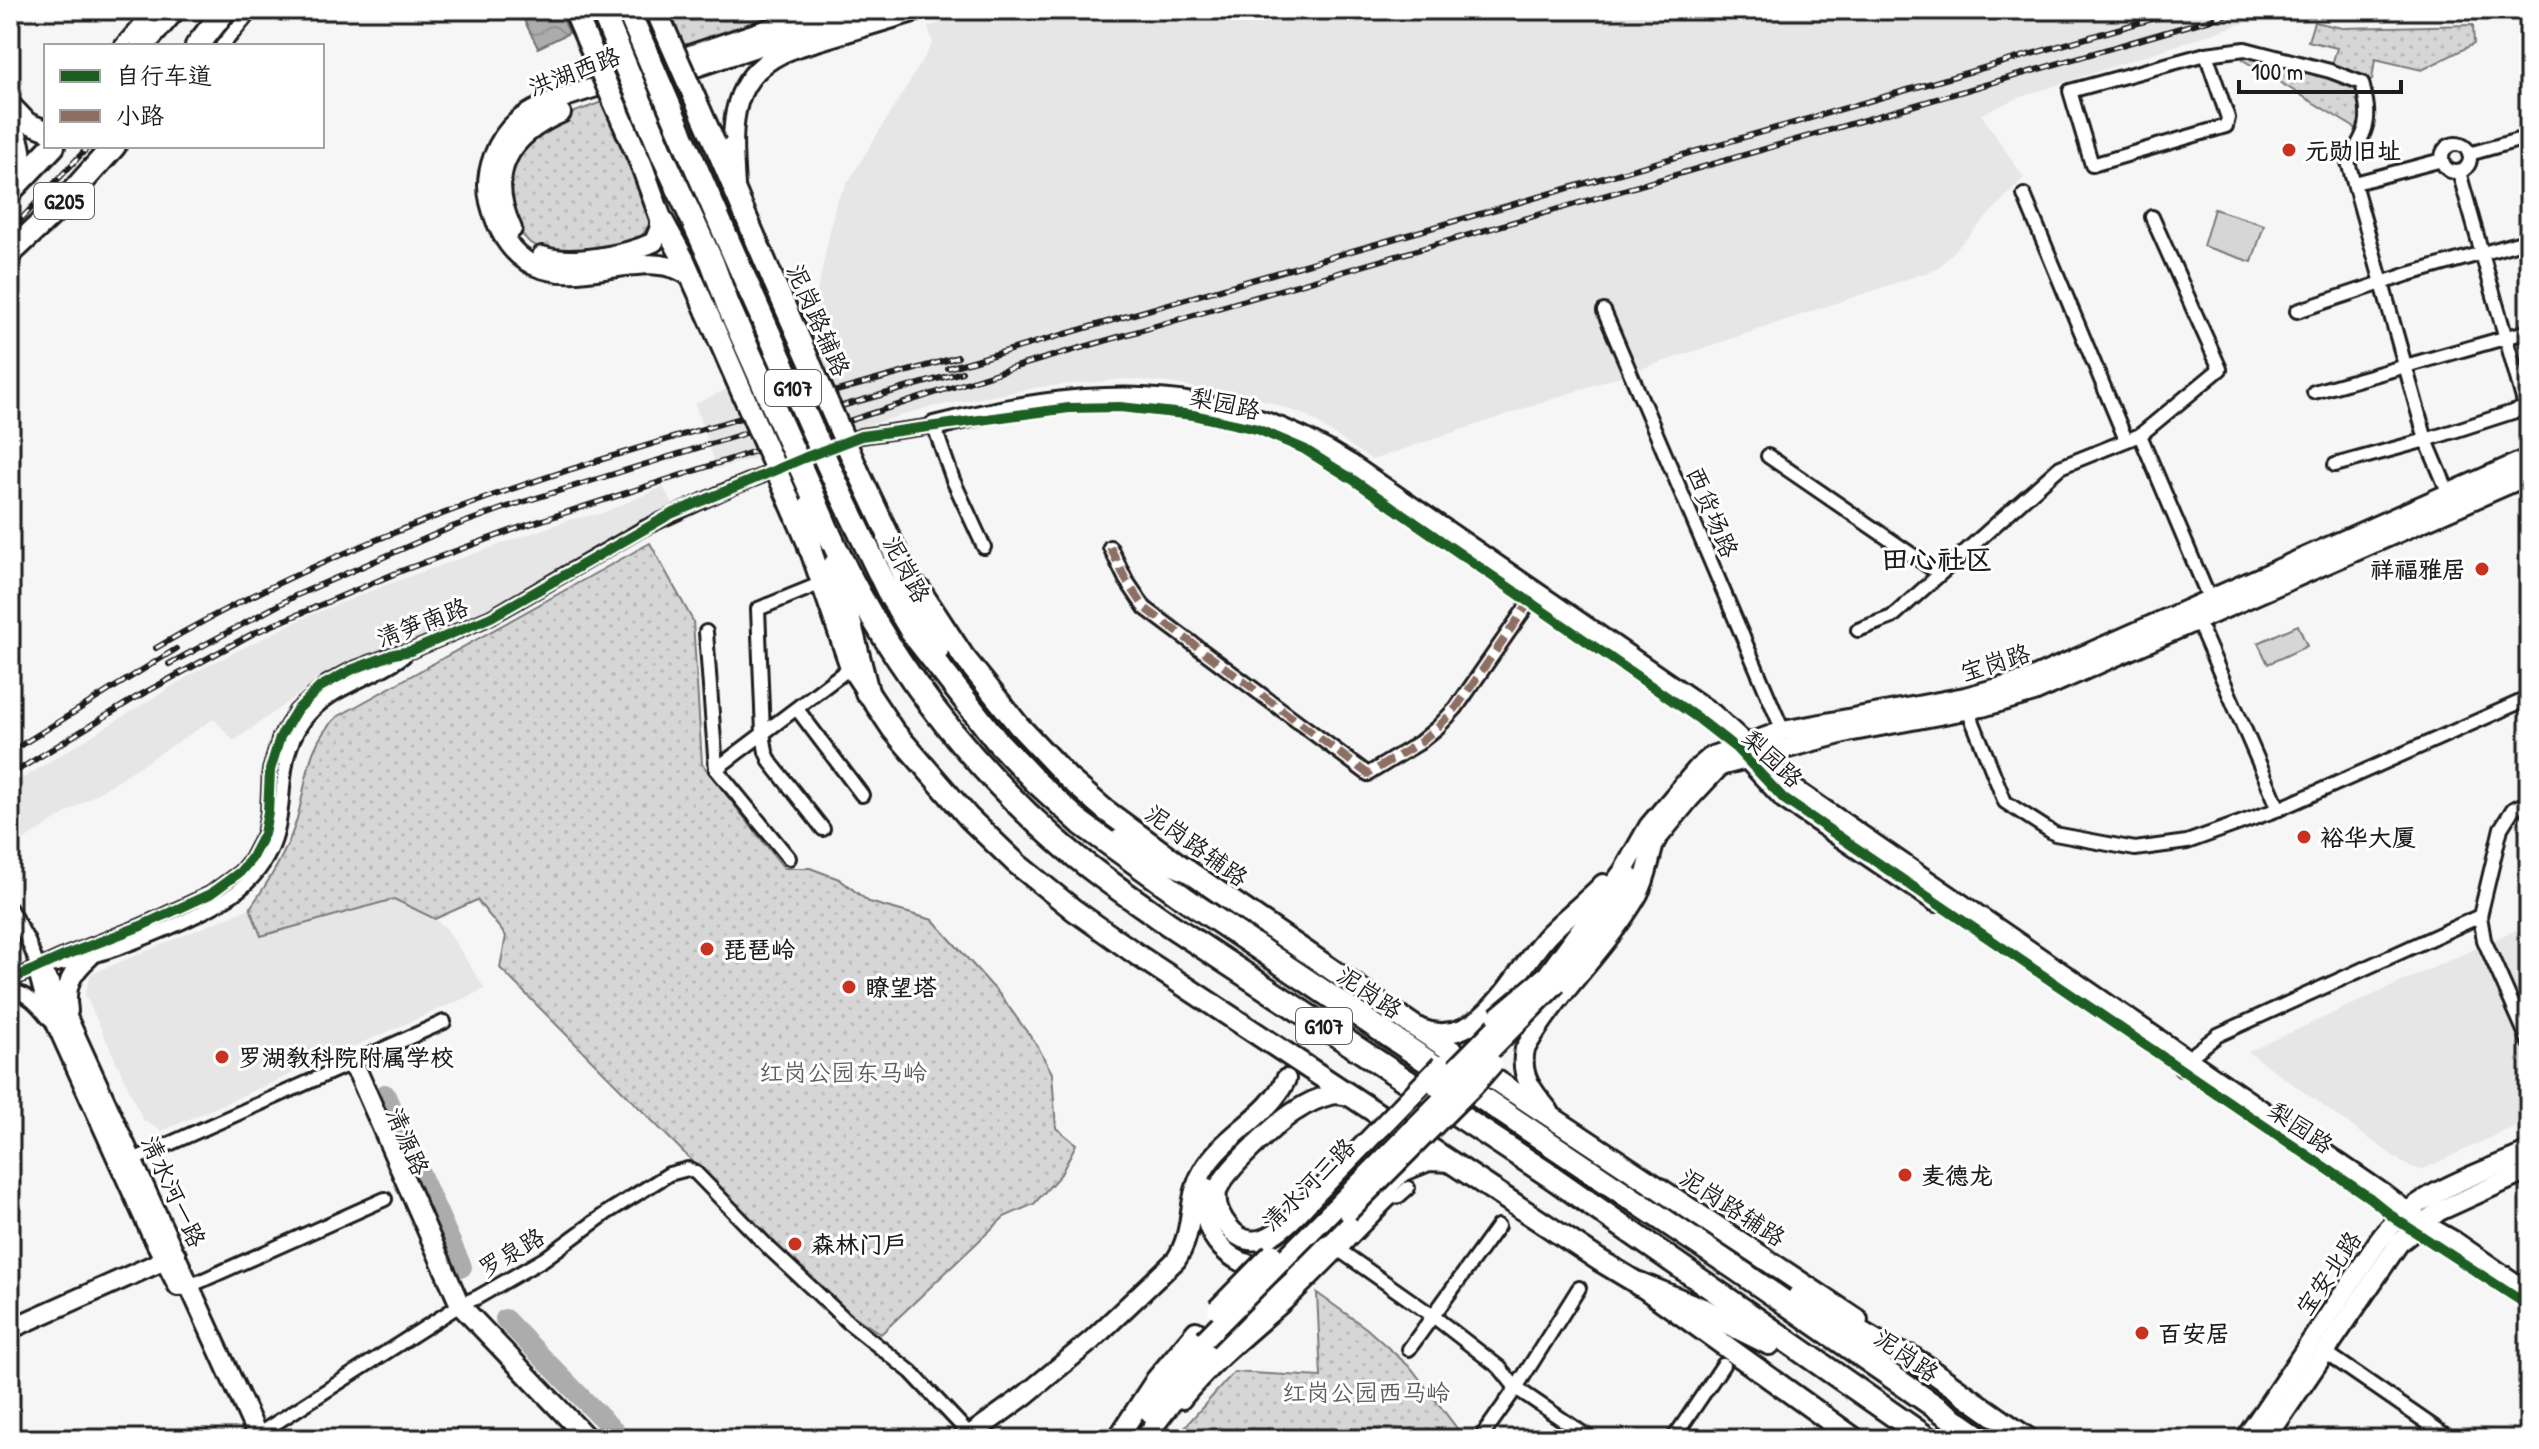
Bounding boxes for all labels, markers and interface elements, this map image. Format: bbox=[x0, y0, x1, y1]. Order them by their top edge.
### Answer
street label: 洪湖西路 bbox=[523, 39, 625, 103]
legend bbox=[44, 44, 324, 148]
scale bar bbox=[2239, 44, 2401, 94]
text: 100 m bbox=[2251, 55, 2303, 87]
text: 自行车道 bbox=[116, 59, 212, 91]
text: 小路 bbox=[116, 99, 164, 131]
place label: 元勋旧址 bbox=[2305, 134, 2401, 166]
marker: 元勋旧址 bbox=[2280, 141, 2298, 159]
road number: G205 bbox=[34, 183, 94, 219]
street label: 泥岗路辅路 bbox=[780, 259, 858, 381]
road number: G107 bbox=[765, 370, 821, 406]
street label: 梨园路 bbox=[1186, 380, 1264, 426]
street label: 西货场路 bbox=[1680, 462, 1746, 562]
street label: 泥岗路 bbox=[876, 530, 938, 608]
district label: 田心社区 bbox=[1881, 540, 1993, 578]
place label: 祥福雅居 bbox=[2370, 553, 2466, 585]
marker: 祥福雅居 bbox=[2473, 560, 2491, 578]
street label: 清笋南路 bbox=[371, 590, 473, 654]
street label: 宝岗路 bbox=[1956, 636, 2034, 688]
street label: 梨园路 bbox=[1736, 722, 1810, 794]
street label: 泥岗路辅路 bbox=[1139, 797, 1255, 893]
place label: 裕华大厦 bbox=[2320, 821, 2416, 853]
marker: 裕华大厦 bbox=[2295, 828, 2313, 846]
place label: 琵琶岭 bbox=[723, 933, 796, 965]
marker: 琵琶岭 bbox=[698, 940, 716, 958]
street label: 泥岗路 bbox=[1331, 959, 1409, 1025]
place label: 瞭望塔 bbox=[865, 971, 937, 1003]
marker: 瞭望塔 bbox=[840, 978, 858, 996]
road number: G107 bbox=[1296, 1008, 1352, 1044]
place label: 罗湖教科院附属学校 bbox=[238, 1041, 454, 1073]
marker: 罗湖教科院附属学校 bbox=[213, 1048, 231, 1066]
park label: 红岗公园东马岭 bbox=[759, 1056, 927, 1088]
street label: 梨园路 bbox=[2262, 1094, 2340, 1160]
street label: 清源路 bbox=[379, 1102, 437, 1180]
street label: 清水河一路 bbox=[134, 1130, 214, 1252]
street label: 清水河三路 bbox=[1254, 1130, 1362, 1238]
place label: 麦德龙 bbox=[1921, 1159, 1993, 1191]
street label: 泥岗路辅路 bbox=[1674, 1161, 1792, 1253]
marker: 麦德龙 bbox=[1896, 1166, 1914, 1184]
street label: 罗泉路 bbox=[472, 1220, 550, 1284]
street label: 宝安北路 bbox=[2288, 1224, 2368, 1322]
place label: 森林门户 bbox=[811, 1228, 907, 1260]
marker: 森林门户 bbox=[786, 1235, 804, 1253]
place label: 百安居 bbox=[2158, 1317, 2230, 1349]
street label: 泥岗路 bbox=[1868, 1321, 1946, 1389]
marker: 百安居 bbox=[2133, 1324, 2151, 1342]
park label: 红岗公园西马岭 bbox=[1282, 1376, 1450, 1408]

